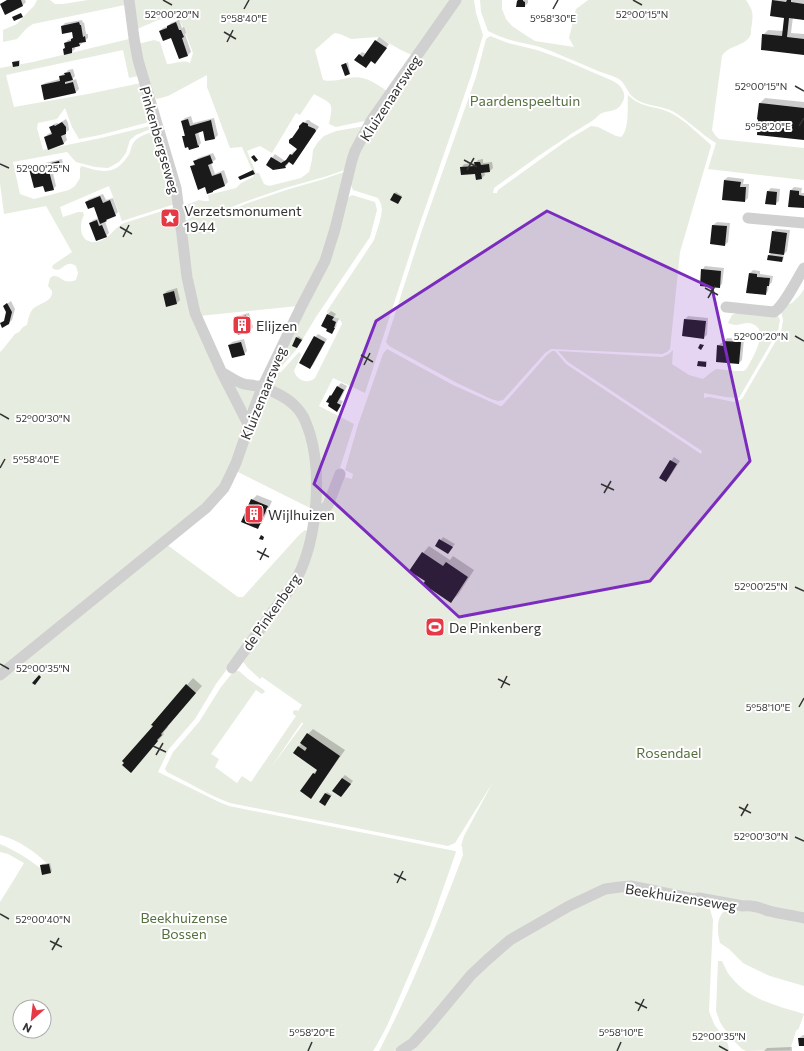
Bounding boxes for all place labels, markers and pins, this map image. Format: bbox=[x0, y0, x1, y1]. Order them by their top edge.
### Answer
place label: Verzetsmonument 1944 bbox=[184, 202, 302, 235]
place icon: Verzetsmonument 1944 bbox=[159, 207, 181, 229]
building icon: Elijzen bbox=[231, 314, 253, 336]
place label: Elijzen bbox=[256, 317, 297, 334]
building icon: Wijlhuizen bbox=[243, 503, 265, 525]
place label: Wijlhuizen bbox=[268, 506, 335, 523]
sports icon: De Pinkenberg bbox=[424, 616, 446, 638]
place label: De Pinkenberg bbox=[449, 619, 542, 636]

